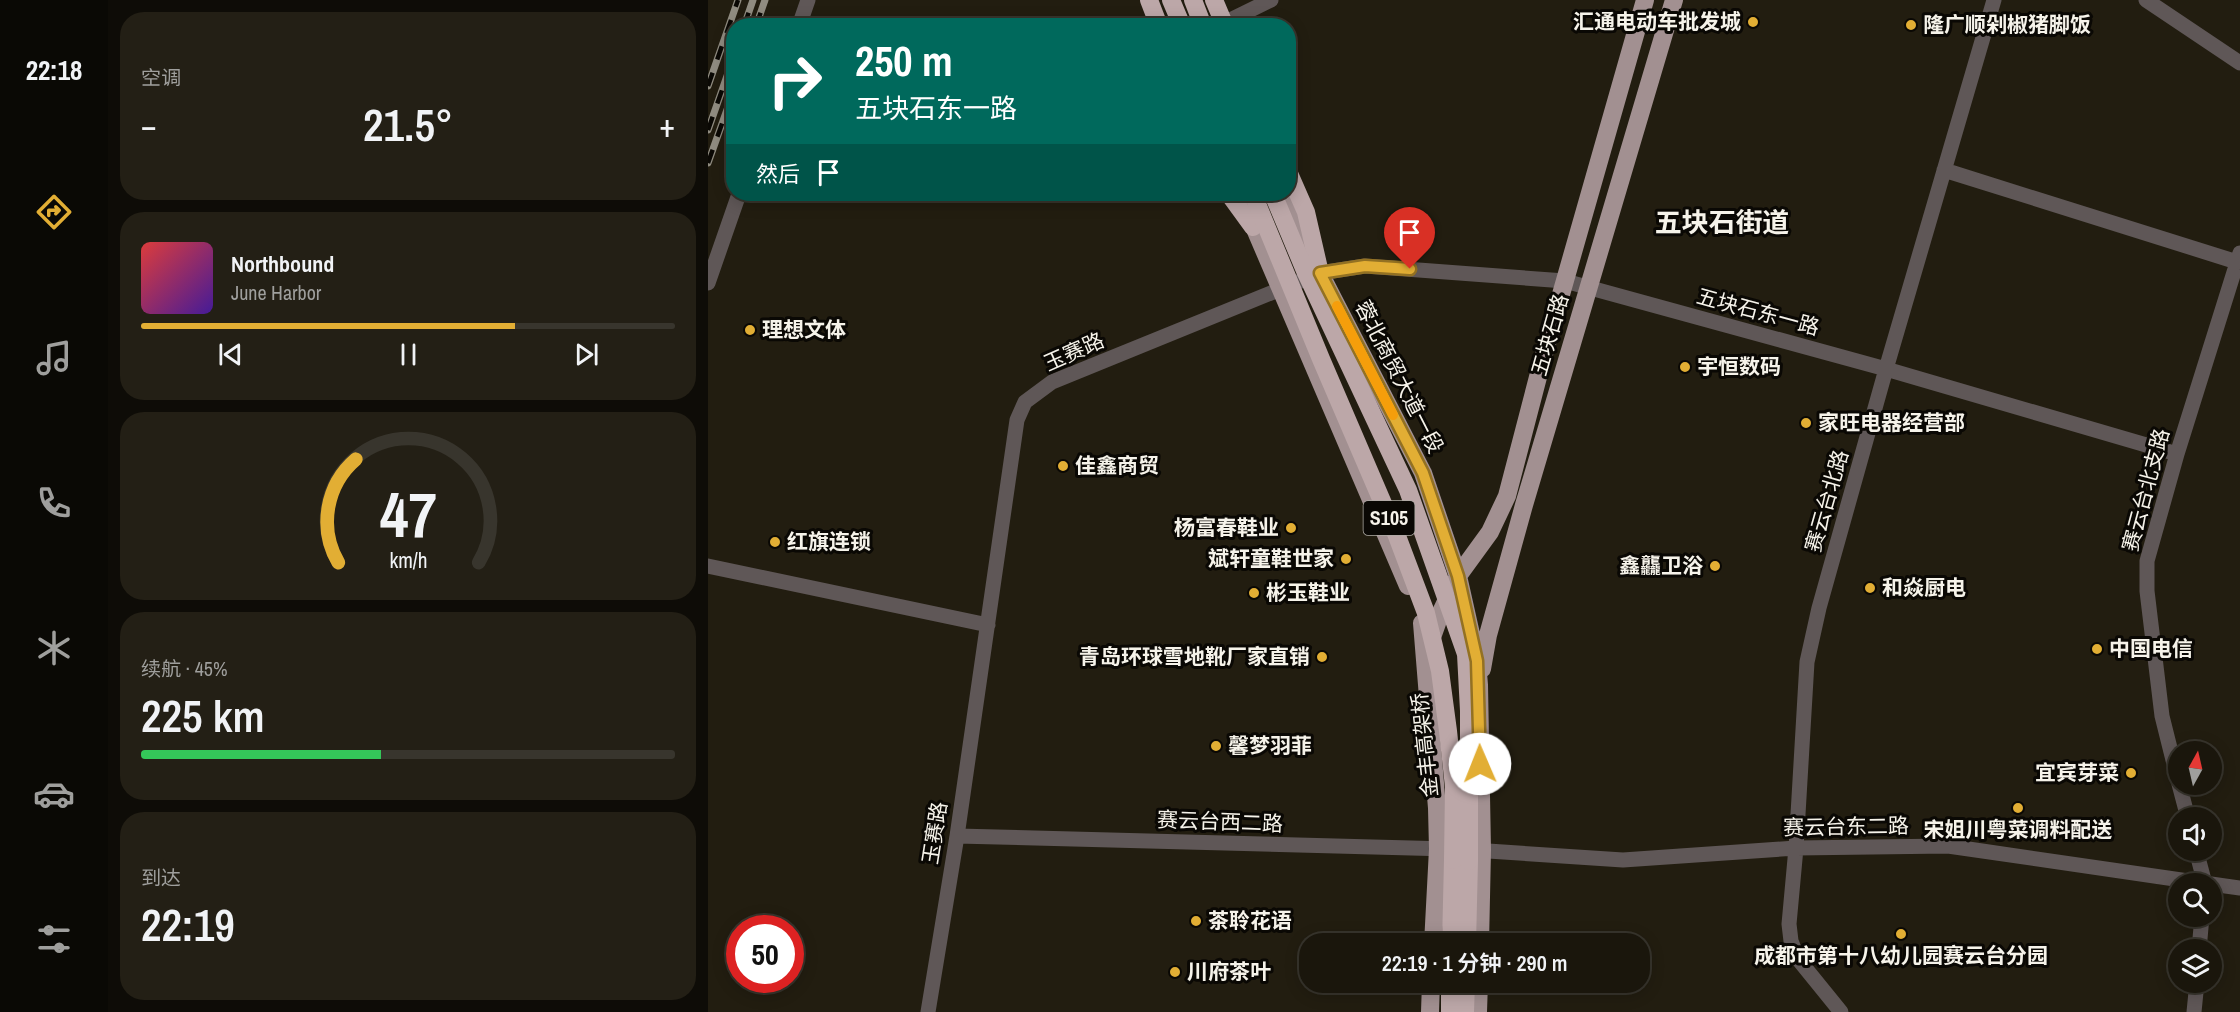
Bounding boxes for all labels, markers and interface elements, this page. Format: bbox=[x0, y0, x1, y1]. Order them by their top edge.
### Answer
place label: 汇通电动车批发城 bbox=[1573, 7, 1741, 36]
place label: 隆广顺剁椒猪脚饭 bbox=[1923, 10, 2091, 39]
marker: 汇通电动车批发城 bbox=[1746, 15, 1760, 29]
marker: 隆广顺剁椒猪脚饭 bbox=[1904, 18, 1918, 32]
text: 250 m bbox=[855, 33, 953, 89]
icon: right bbox=[756, 42, 834, 120]
text: 22:18 bbox=[26, 52, 82, 88]
text: 空调 bbox=[141, 64, 181, 91]
text: 五块石东一路 bbox=[855, 90, 1017, 126]
text: 21.5° bbox=[363, 94, 453, 155]
text: − bbox=[141, 103, 157, 147]
text: + bbox=[659, 103, 675, 147]
icon: arrive bbox=[812, 156, 845, 189]
text: 然后 bbox=[756, 159, 800, 189]
icon: directions bbox=[33, 191, 75, 233]
district label: 五块石街道 bbox=[1655, 204, 1790, 240]
pin bbox=[1384, 207, 1435, 269]
icon: arrive bbox=[1393, 216, 1426, 249]
text: Northbound bbox=[231, 249, 334, 279]
text: June Harbor bbox=[231, 279, 321, 306]
street label: 五块石东一路 bbox=[1694, 281, 1823, 342]
street label: 五块石路 bbox=[1524, 290, 1575, 379]
street label: 蓉北商贸大道一段 bbox=[1348, 295, 1451, 458]
place label: 理想文体 bbox=[762, 315, 846, 344]
marker: 理想文体 bbox=[743, 323, 757, 337]
street label: 玉赛路 bbox=[1039, 325, 1108, 378]
icon: music bbox=[33, 337, 75, 379]
icon: previous bbox=[214, 338, 247, 371]
icon: pause bbox=[392, 338, 425, 371]
icon: next bbox=[570, 338, 603, 371]
place label: 宇恒数码 bbox=[1697, 352, 1781, 381]
marker: 宇恒数码 bbox=[1678, 360, 1692, 374]
place label: 家旺电器经营部 bbox=[1818, 408, 1965, 437]
marker: 家旺电器经营部 bbox=[1799, 416, 1813, 430]
street label: 赛云台北支路 bbox=[2115, 425, 2176, 554]
street label: 赛云台北路 bbox=[1798, 446, 1855, 555]
place label: 佳鑫商贸 bbox=[1075, 451, 1159, 480]
marker: 佳鑫商贸 bbox=[1056, 459, 1070, 473]
text: 47 bbox=[380, 472, 436, 556]
icon: phone bbox=[33, 482, 75, 524]
road number: S105 bbox=[1364, 501, 1414, 535]
place label: 杨富春鞋业 bbox=[1174, 513, 1279, 542]
marker: 杨富春鞋业 bbox=[1284, 521, 1298, 535]
place label: 红旗连锁 bbox=[787, 527, 871, 556]
marker: 红旗连锁 bbox=[768, 535, 782, 549]
place label: 斌轩童鞋世家 bbox=[1208, 544, 1334, 573]
text: km/h bbox=[389, 546, 427, 575]
place label: 鑫龘卫浴 bbox=[1619, 551, 1703, 580]
marker: 斌轩童鞋世家 bbox=[1339, 552, 1353, 566]
marker: 鑫龘卫浴 bbox=[1708, 559, 1722, 573]
place label: 和焱厨电 bbox=[1882, 573, 1966, 602]
place label: 彬玉鞋业 bbox=[1266, 578, 1350, 607]
marker: 和焱厨电 bbox=[1863, 581, 1877, 595]
marker: 彬玉鞋业 bbox=[1247, 586, 1261, 600]
icon: climate bbox=[33, 627, 75, 669]
place label: 中国电信 bbox=[2109, 634, 2193, 663]
place label: 青岛环球雪地靴厂家直销 bbox=[1079, 642, 1310, 671]
marker: 中国电信 bbox=[2090, 642, 2104, 656]
marker: 青岛环球雪地靴厂家直销 bbox=[1315, 650, 1329, 664]
text: 续航 · 45% bbox=[141, 655, 228, 682]
text: 225 km bbox=[141, 685, 265, 746]
street label: 金丰高架桥 bbox=[1405, 691, 1444, 799]
place label: 馨梦羽菲 bbox=[1228, 731, 1312, 760]
position arrow bbox=[1448, 732, 1512, 796]
marker: 馨梦羽菲 bbox=[1209, 739, 1223, 753]
north arrow bbox=[2168, 741, 2222, 795]
map controls bbox=[2168, 741, 2222, 993]
place label: 宜宾芽菜 bbox=[2035, 758, 2119, 787]
marker: 宜宾芽菜 bbox=[2124, 766, 2138, 780]
icon: car bbox=[33, 773, 75, 815]
street label: 玉赛路 bbox=[915, 800, 954, 866]
marker: 宋姐川粤菜调料配送 bbox=[2011, 801, 2025, 815]
street label: 赛云台西二路 bbox=[1157, 805, 1283, 838]
button: sound bbox=[2168, 807, 2222, 861]
street label: 赛云台东二路 bbox=[1783, 811, 1909, 842]
place label: 宋姐川粤菜调料配送 bbox=[1924, 815, 2113, 844]
text: 到达 bbox=[141, 864, 181, 891]
button: search bbox=[2168, 873, 2222, 927]
text: 22:19 bbox=[141, 894, 235, 955]
place label: 茶聆花语 bbox=[1208, 906, 1292, 935]
marker: 茶聆花语 bbox=[1189, 914, 1203, 928]
speed limit sign: 50 bbox=[726, 915, 804, 993]
icon: filters bbox=[33, 918, 75, 960]
marker: 成都市第十八幼儿园赛云台分园 bbox=[1894, 927, 1908, 941]
button: layers bbox=[2168, 939, 2222, 993]
place label: 成都市第十八幼儿园赛云台分园 bbox=[1754, 941, 2048, 970]
text: 22:19 · 1 分钟 · 290 m bbox=[1382, 948, 1567, 978]
place label: 川府茶叶 bbox=[1187, 957, 1271, 986]
marker: 川府茶叶 bbox=[1168, 965, 1182, 979]

